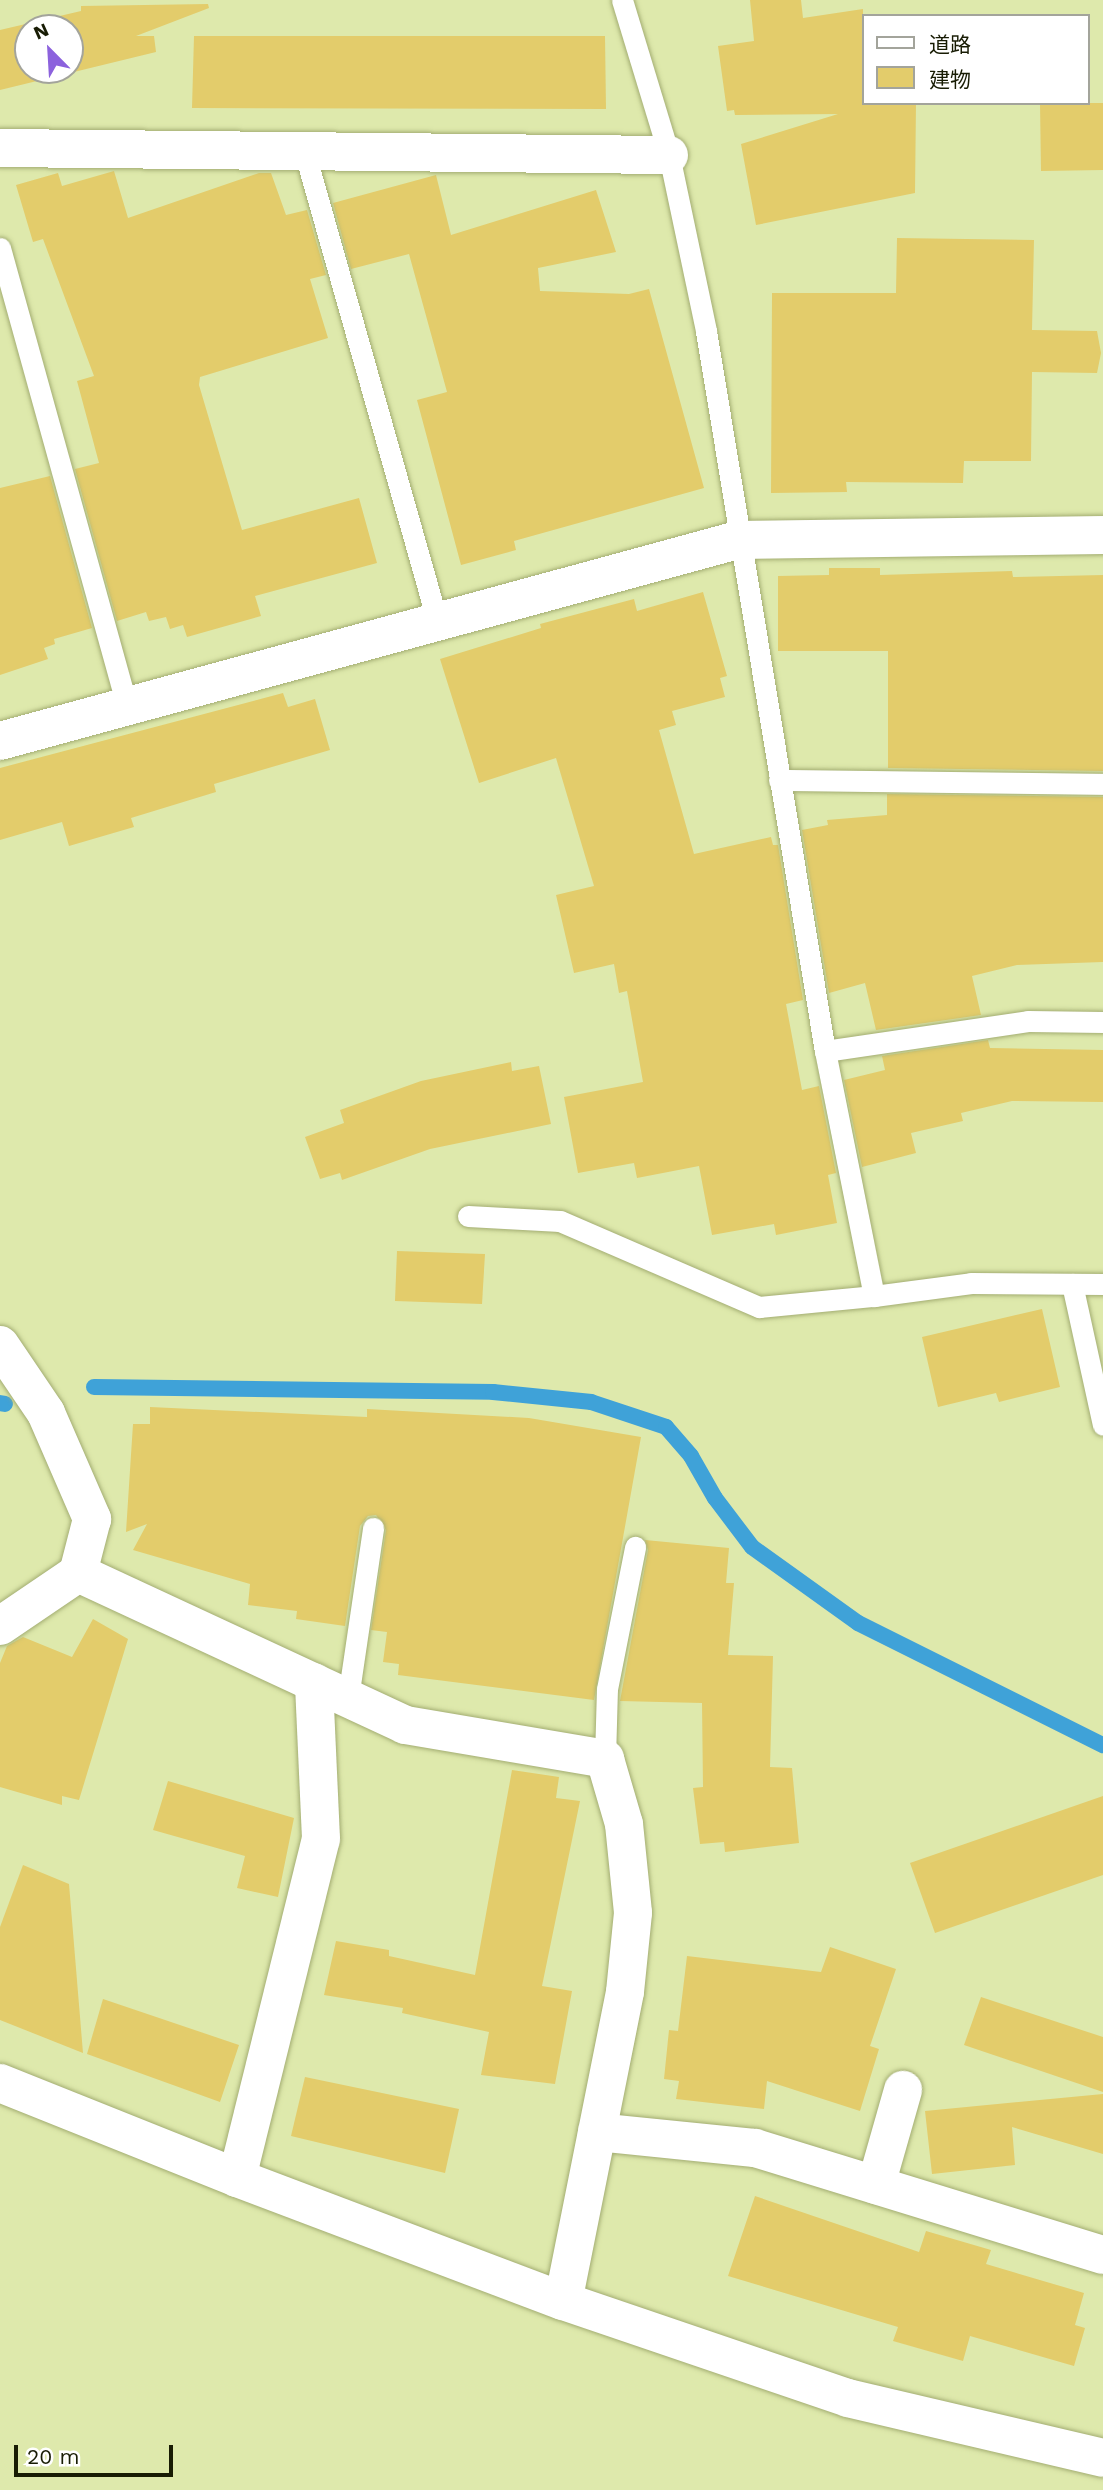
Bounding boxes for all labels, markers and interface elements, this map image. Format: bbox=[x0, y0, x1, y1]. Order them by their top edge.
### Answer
north arrow bbox=[14, 14, 84, 84]
legend bbox=[862, 14, 1089, 105]
text: N bbox=[30, 18, 52, 45]
text: 道路 bbox=[929, 32, 971, 57]
text: 建物 bbox=[929, 67, 971, 92]
scale bar bbox=[18, 2430, 177, 2474]
text: 20 m bbox=[27, 2444, 79, 2469]

